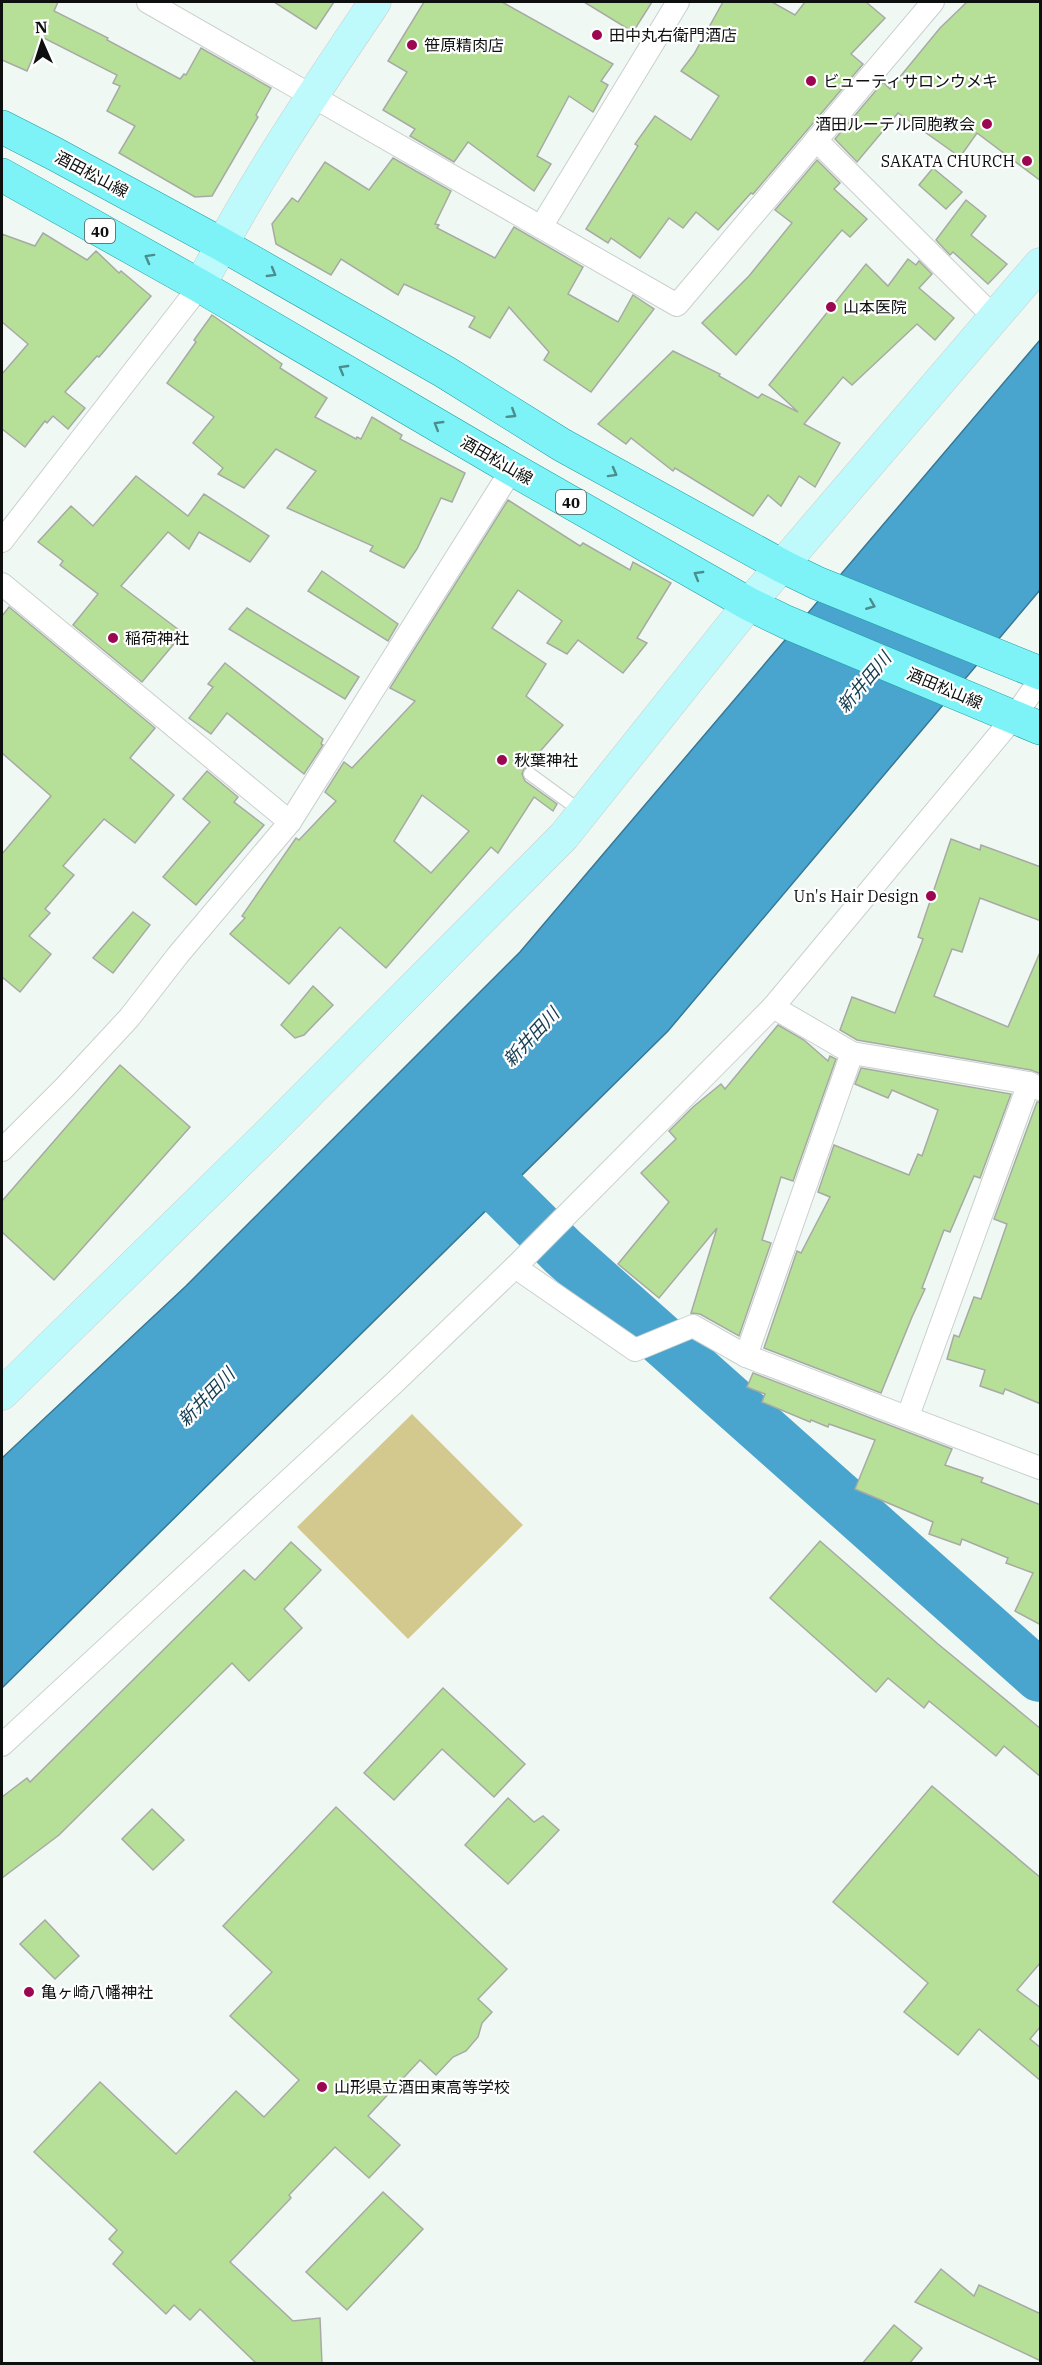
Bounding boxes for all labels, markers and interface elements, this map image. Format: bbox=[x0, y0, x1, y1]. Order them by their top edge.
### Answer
north arrow bbox=[12, 12, 72, 72]
text: N bbox=[34, 17, 48, 37]
place label: 田中丸右衛門酒店 bbox=[609, 25, 737, 45]
marker: 田中丸右衛門酒店 bbox=[590, 28, 604, 42]
place label: 笹原精肉店 bbox=[424, 35, 504, 55]
marker: 笹原精肉店 bbox=[405, 38, 419, 52]
place label: ビューティサロンウメキ bbox=[823, 71, 998, 91]
marker: ビューティサロンウメキ bbox=[804, 74, 818, 88]
place label: 酒田ルーテル同胞教会 bbox=[815, 114, 975, 134]
marker: 酒田ルーテル同胞教会 bbox=[980, 117, 994, 131]
street label: 酒田松山線 bbox=[52, 146, 132, 202]
place label: SAKATA CHURCH bbox=[881, 151, 1015, 171]
marker: SAKATA CHURCH bbox=[1020, 154, 1034, 168]
road number: 40 bbox=[85, 219, 115, 243]
one-way arrow bbox=[144, 254, 155, 265]
one-way arrow bbox=[266, 266, 276, 278]
place label: 山本医院 bbox=[843, 297, 907, 317]
marker: 山本医院 bbox=[824, 300, 838, 314]
one-way arrow bbox=[339, 365, 349, 376]
one-way arrow bbox=[506, 407, 517, 418]
one-way arrow bbox=[434, 420, 444, 432]
street label: 酒田松山線 bbox=[457, 431, 537, 489]
one-way arrow bbox=[607, 466, 617, 477]
road number: 40 bbox=[556, 490, 586, 514]
one-way arrow bbox=[694, 571, 704, 582]
one-way arrow bbox=[865, 598, 876, 610]
place label: 稲荷神社 bbox=[125, 628, 189, 648]
marker: 稲荷神社 bbox=[106, 631, 120, 645]
water label: 新井田川 bbox=[832, 645, 897, 717]
street label: 酒田松山線 bbox=[904, 663, 986, 713]
place label: 秋葉神社 bbox=[514, 750, 578, 770]
marker: 秋葉神社 bbox=[495, 753, 509, 767]
place label: Un's Hair Design bbox=[793, 886, 919, 906]
marker: Un's Hair Design bbox=[924, 889, 938, 903]
water label: 新井田川 bbox=[498, 1001, 565, 1071]
water label: 新井田川 bbox=[173, 1362, 241, 1431]
place label: 亀ヶ崎八幡神社 bbox=[41, 1982, 153, 2002]
marker: 亀ヶ崎八幡神社 bbox=[22, 1985, 36, 1999]
place label: 山形県立酒田東高等学校 bbox=[334, 2077, 510, 2097]
marker: 山形県立酒田東高等学校 bbox=[315, 2080, 329, 2094]

